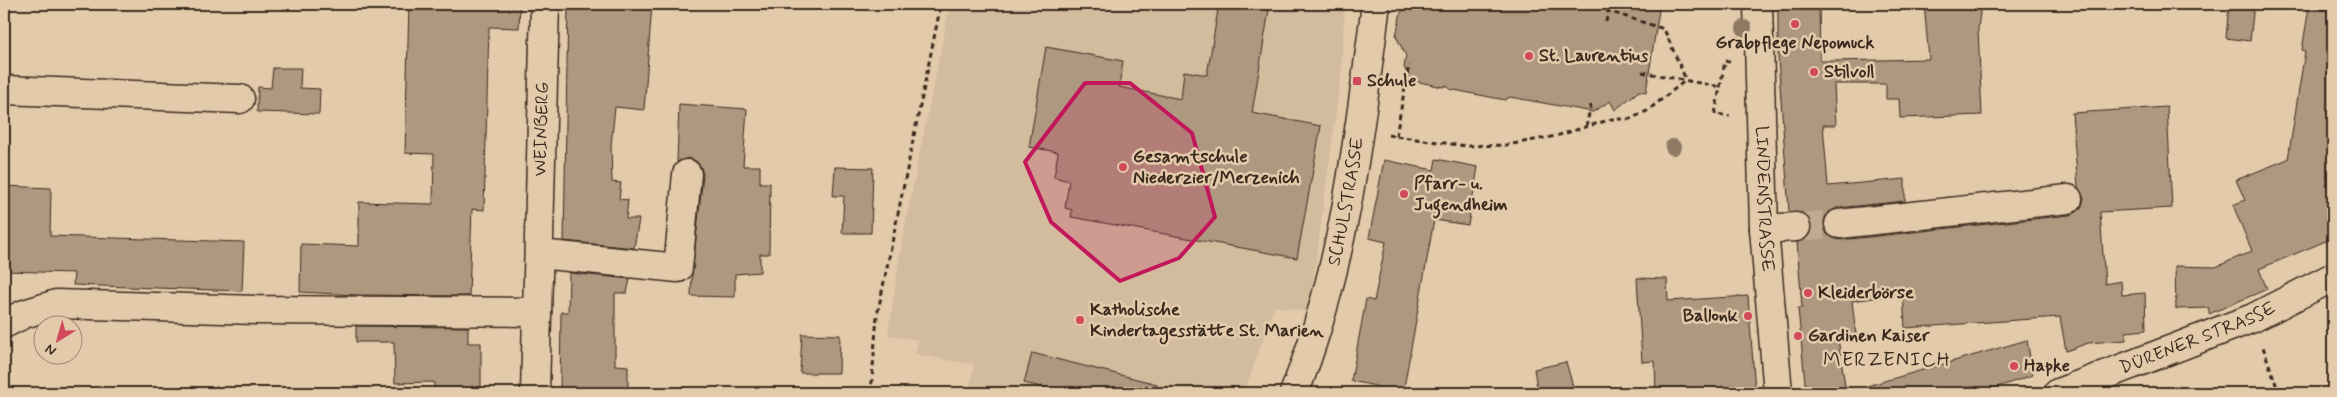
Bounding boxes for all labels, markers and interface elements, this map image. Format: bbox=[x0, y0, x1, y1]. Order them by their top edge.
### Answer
marker: Grabpflege Nepomuck bbox=[1789, 18, 1801, 30]
place label: Grabpflege Nepomuck bbox=[1716, 31, 1875, 55]
place label: St. Laurentius bbox=[1539, 44, 1648, 68]
marker: St. Laurentius bbox=[1523, 50, 1535, 62]
place label: Stilvoll bbox=[1824, 60, 1875, 84]
marker: Stilvoll bbox=[1808, 66, 1820, 78]
place label: Schule bbox=[1367, 69, 1416, 93]
marker: Schule bbox=[1351, 75, 1363, 87]
street label: WEINBERG bbox=[529, 81, 555, 177]
street label: LINDENSTRASSE bbox=[1749, 125, 1780, 273]
street label: SCHULSTRASSE bbox=[1322, 135, 1370, 268]
place label: Gesamtschule Niederzier/Merzenich bbox=[1133, 145, 1300, 190]
marker: Gesamtschule Niederzier/Merzenich bbox=[1117, 161, 1129, 173]
place label: Pfarr- u. Jugendheim bbox=[1414, 172, 1508, 219]
marker: Pfarr- u. Jugendheim bbox=[1398, 188, 1410, 200]
place label: Kleiderbörse bbox=[1818, 281, 1914, 305]
marker: Kleiderbörse bbox=[1802, 287, 1814, 299]
street label: DÜRENER STRASSE bbox=[2116, 296, 2280, 380]
place label: Katholische Kindertagesstätte St. Marien bbox=[1090, 298, 1325, 345]
place label: Ballonk bbox=[1683, 304, 1739, 328]
marker: Ballonk bbox=[1742, 310, 1754, 322]
north arrow bbox=[32, 314, 82, 364]
marker: Katholische Kindertagesstätte St. Marien bbox=[1074, 314, 1086, 326]
place label: Gardinen Kaiser bbox=[1808, 324, 1930, 348]
marker: Gardinen Kaiser bbox=[1792, 330, 1804, 342]
text: N bbox=[42, 340, 60, 360]
district label: MERZENICH bbox=[1823, 347, 1951, 374]
place label: Hapke bbox=[2024, 354, 2070, 378]
marker: Hapke bbox=[2008, 360, 2020, 372]

